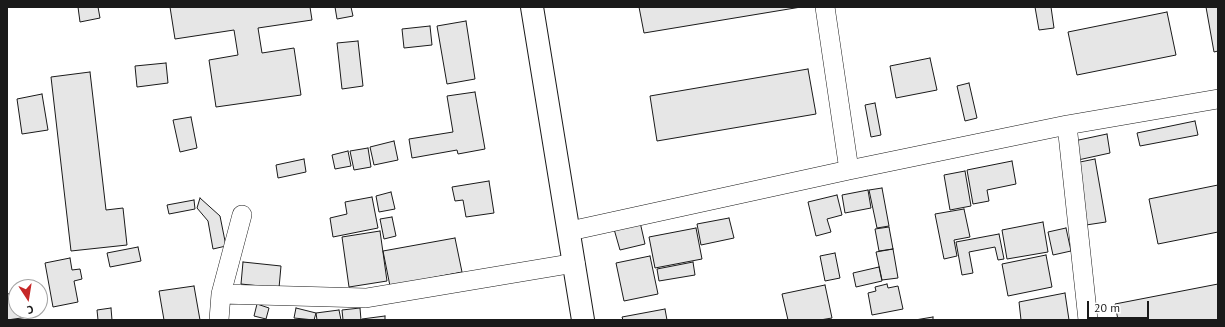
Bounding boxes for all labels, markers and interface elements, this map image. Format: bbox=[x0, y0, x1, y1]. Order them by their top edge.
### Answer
north arrow bbox=[8, 279, 48, 319]
scale bar bbox=[1089, 293, 1151, 319]
text: 20 m bbox=[1094, 300, 1120, 315]
text: С bbox=[26, 302, 35, 317]

